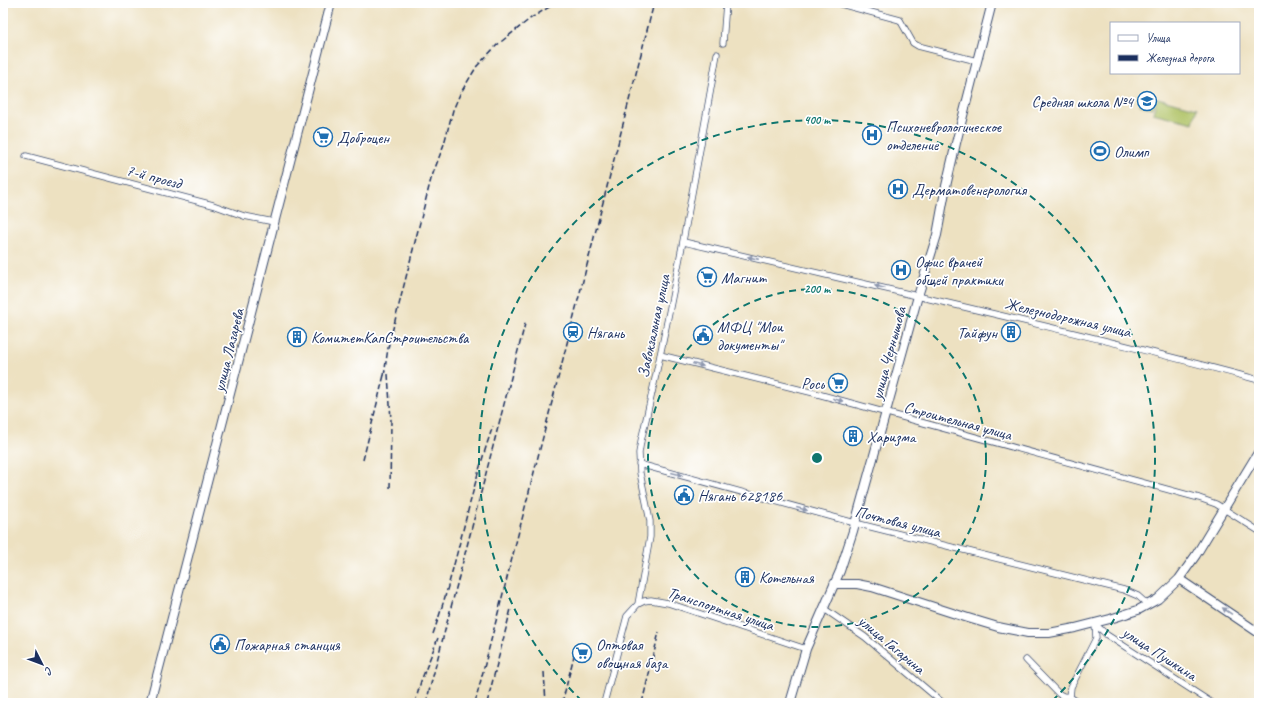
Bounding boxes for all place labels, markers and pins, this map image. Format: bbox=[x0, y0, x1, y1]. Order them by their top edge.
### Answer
school or university icon: Средняя школа №4 bbox=[1136, 90, 1158, 112]
place label: Средняя школа №4 bbox=[1032, 92, 1135, 112]
place label: Психоневрологическое отделение bbox=[886, 117, 1003, 155]
hospital icon: Психоневрологическое отделение bbox=[861, 124, 883, 146]
supermarket icon: Доброцен bbox=[312, 126, 334, 148]
place label: Доброцен bbox=[337, 128, 390, 148]
sports icon: Олимп bbox=[1089, 140, 1111, 162]
place label: Олимп bbox=[1114, 142, 1150, 162]
hospital icon: Дерматовенерология bbox=[887, 178, 909, 200]
place label: Дерматовенерология bbox=[912, 180, 1028, 200]
place label: Офис врачей общей практики bbox=[915, 252, 1004, 290]
hospital icon: Офис врачей общей практики bbox=[890, 259, 912, 281]
supermarket icon: Магнит bbox=[696, 266, 718, 288]
place label: Магнит bbox=[721, 268, 768, 288]
place label: МФЦ "Мои документы" bbox=[717, 317, 785, 355]
station icon: Нягань bbox=[562, 321, 584, 343]
building icon: Тайфун bbox=[1000, 321, 1022, 343]
place label: Нягань bbox=[587, 323, 625, 343]
place label: Тайфун bbox=[957, 323, 999, 343]
public building icon: МФЦ "Мои документы" bbox=[692, 324, 714, 346]
building icon: КомитетКапСтроительства bbox=[286, 326, 308, 348]
place label: КомитетКапСтроительства bbox=[311, 328, 470, 348]
supermarket icon: Рось bbox=[827, 372, 849, 394]
place label: Рось bbox=[801, 374, 826, 394]
building icon: Харизма bbox=[842, 425, 864, 447]
place label: Харизма bbox=[867, 427, 917, 447]
centre of rings bbox=[810, 451, 824, 465]
public building icon: Нягань 628186 bbox=[673, 484, 695, 506]
place label: Нягань 628186 bbox=[698, 486, 783, 506]
building icon: Котельная bbox=[734, 566, 756, 588]
place label: Котельная bbox=[759, 568, 815, 588]
public building icon: Пожарная станция bbox=[209, 633, 231, 655]
place label: Пожарная станция bbox=[234, 635, 341, 655]
place label: Оптовая овощная база bbox=[596, 635, 669, 673]
supermarket icon: Оптовая овощная база bbox=[571, 642, 593, 664]

